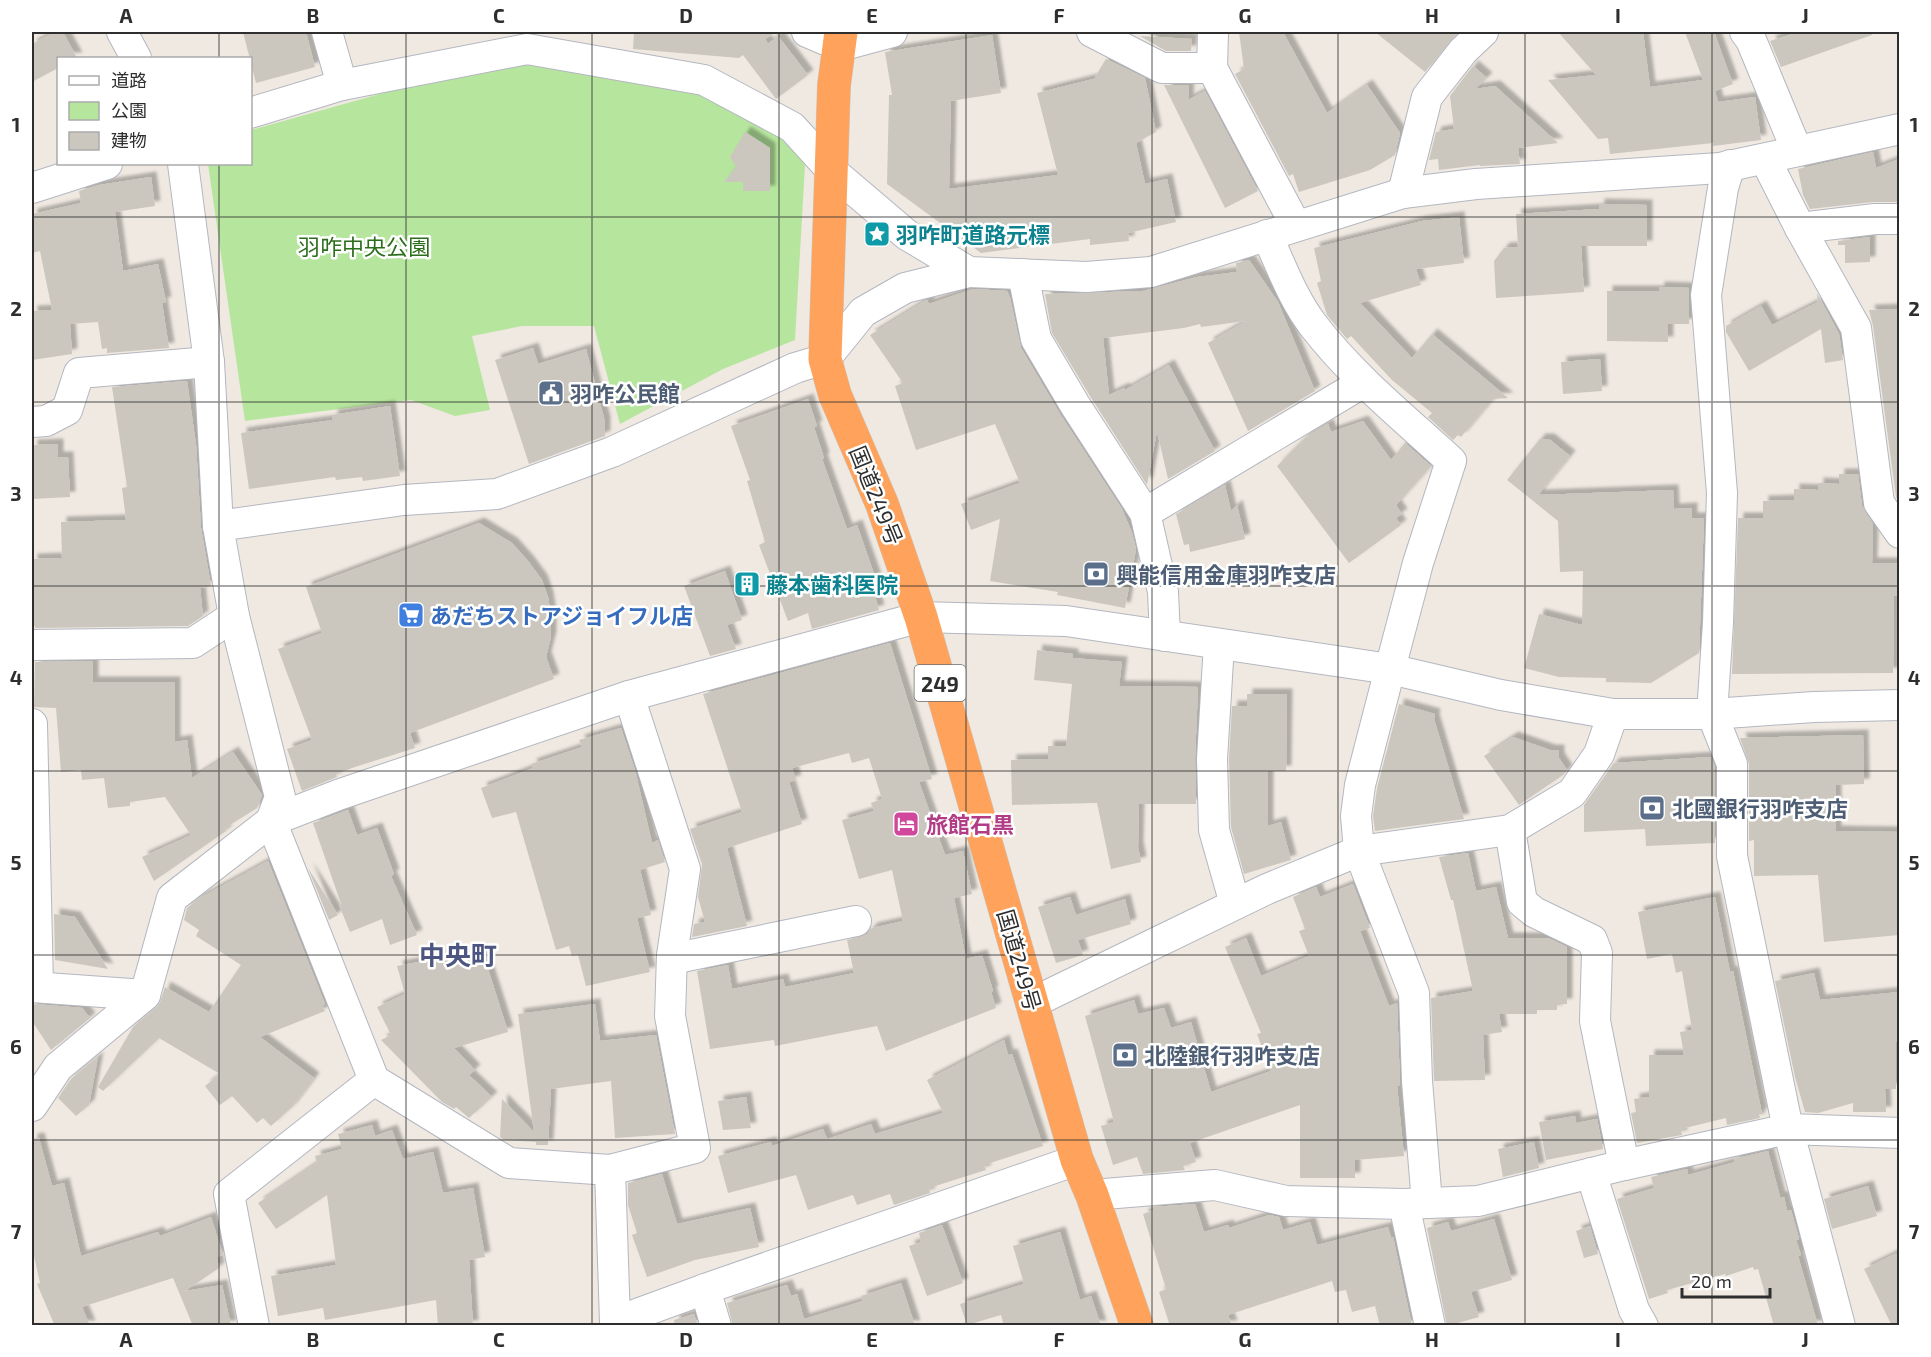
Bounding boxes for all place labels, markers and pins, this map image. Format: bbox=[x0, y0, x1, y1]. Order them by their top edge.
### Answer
place icon: 羽咋町道路元標 bbox=[862, 219, 892, 249]
place label: 羽咋町道路元標 bbox=[896, 221, 1050, 247]
public building icon: 羽咋公民館 bbox=[536, 378, 566, 408]
place label: 羽咋公民館 bbox=[570, 380, 680, 406]
bank icon: 興能信用金庫羽咋支店 bbox=[1081, 559, 1111, 589]
place label: 興能信用金庫羽咋支店 bbox=[1116, 561, 1336, 587]
building icon: 藤本歯科医院 bbox=[732, 569, 762, 599]
place label: 藤本歯科医院 bbox=[766, 571, 898, 597]
supermarket icon: あだちストアジョイフル店 bbox=[396, 600, 426, 630]
place label: あだちストアジョイフル店 bbox=[430, 602, 693, 628]
bank icon: 北國銀行羽咋支店 bbox=[1637, 793, 1667, 823]
place label: 北國銀行羽咋支店 bbox=[1672, 795, 1848, 821]
hotel icon: 旅館石黒 bbox=[891, 809, 921, 839]
place label: 旅館石黒 bbox=[926, 811, 1014, 837]
bank icon: 北陸銀行羽咋支店 bbox=[1110, 1040, 1140, 1070]
place label: 北陸銀行羽咋支店 bbox=[1144, 1042, 1320, 1068]

